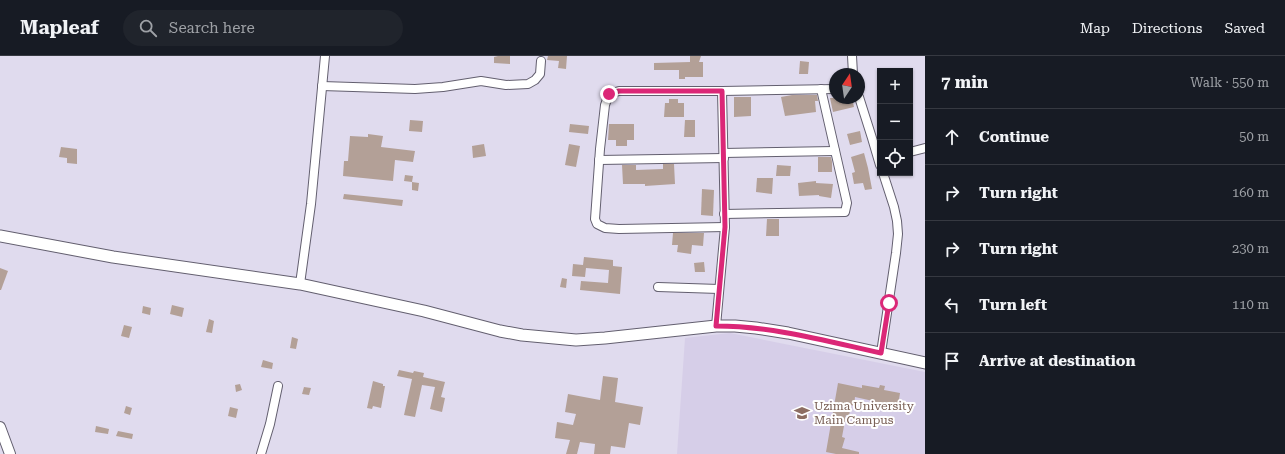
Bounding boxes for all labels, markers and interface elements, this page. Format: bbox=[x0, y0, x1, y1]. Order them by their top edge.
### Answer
search box bbox=[123, 10, 403, 46]
text: Mapleaf bbox=[20, 16, 99, 39]
icon: search bbox=[137, 17, 159, 39]
text: Search here bbox=[169, 19, 255, 37]
text: Map bbox=[1080, 20, 1110, 36]
text: Directions bbox=[1132, 20, 1202, 36]
text: Saved bbox=[1224, 20, 1265, 36]
north arrow bbox=[829, 68, 865, 104]
map controls bbox=[877, 68, 913, 176]
button: + bbox=[877, 68, 913, 104]
text: 7 min bbox=[941, 72, 988, 92]
text: Walk · 550 m bbox=[1190, 75, 1269, 90]
route end bbox=[600, 85, 618, 103]
button: − bbox=[877, 104, 913, 140]
icon: ahead bbox=[941, 126, 963, 148]
text: Continue bbox=[979, 128, 1049, 146]
text: 50 m bbox=[1239, 129, 1269, 144]
button: locate bbox=[877, 140, 913, 176]
icon: right bbox=[941, 182, 963, 204]
text: Turn right bbox=[979, 184, 1058, 202]
text: 160 m bbox=[1232, 185, 1269, 200]
icon: right bbox=[941, 238, 963, 260]
text: Turn right bbox=[979, 240, 1058, 258]
text: 230 m bbox=[1232, 241, 1269, 256]
route start bbox=[880, 294, 898, 312]
icon: left bbox=[941, 294, 963, 316]
text: Turn left bbox=[979, 296, 1047, 314]
text: 110 m bbox=[1232, 297, 1269, 312]
icon: arrive bbox=[941, 350, 963, 372]
text: Arrive at destination bbox=[979, 352, 1135, 370]
place label: Uzima University Main Campus bbox=[814, 399, 915, 427]
school or university icon: Uzima University Main Campus bbox=[793, 404, 811, 422]

